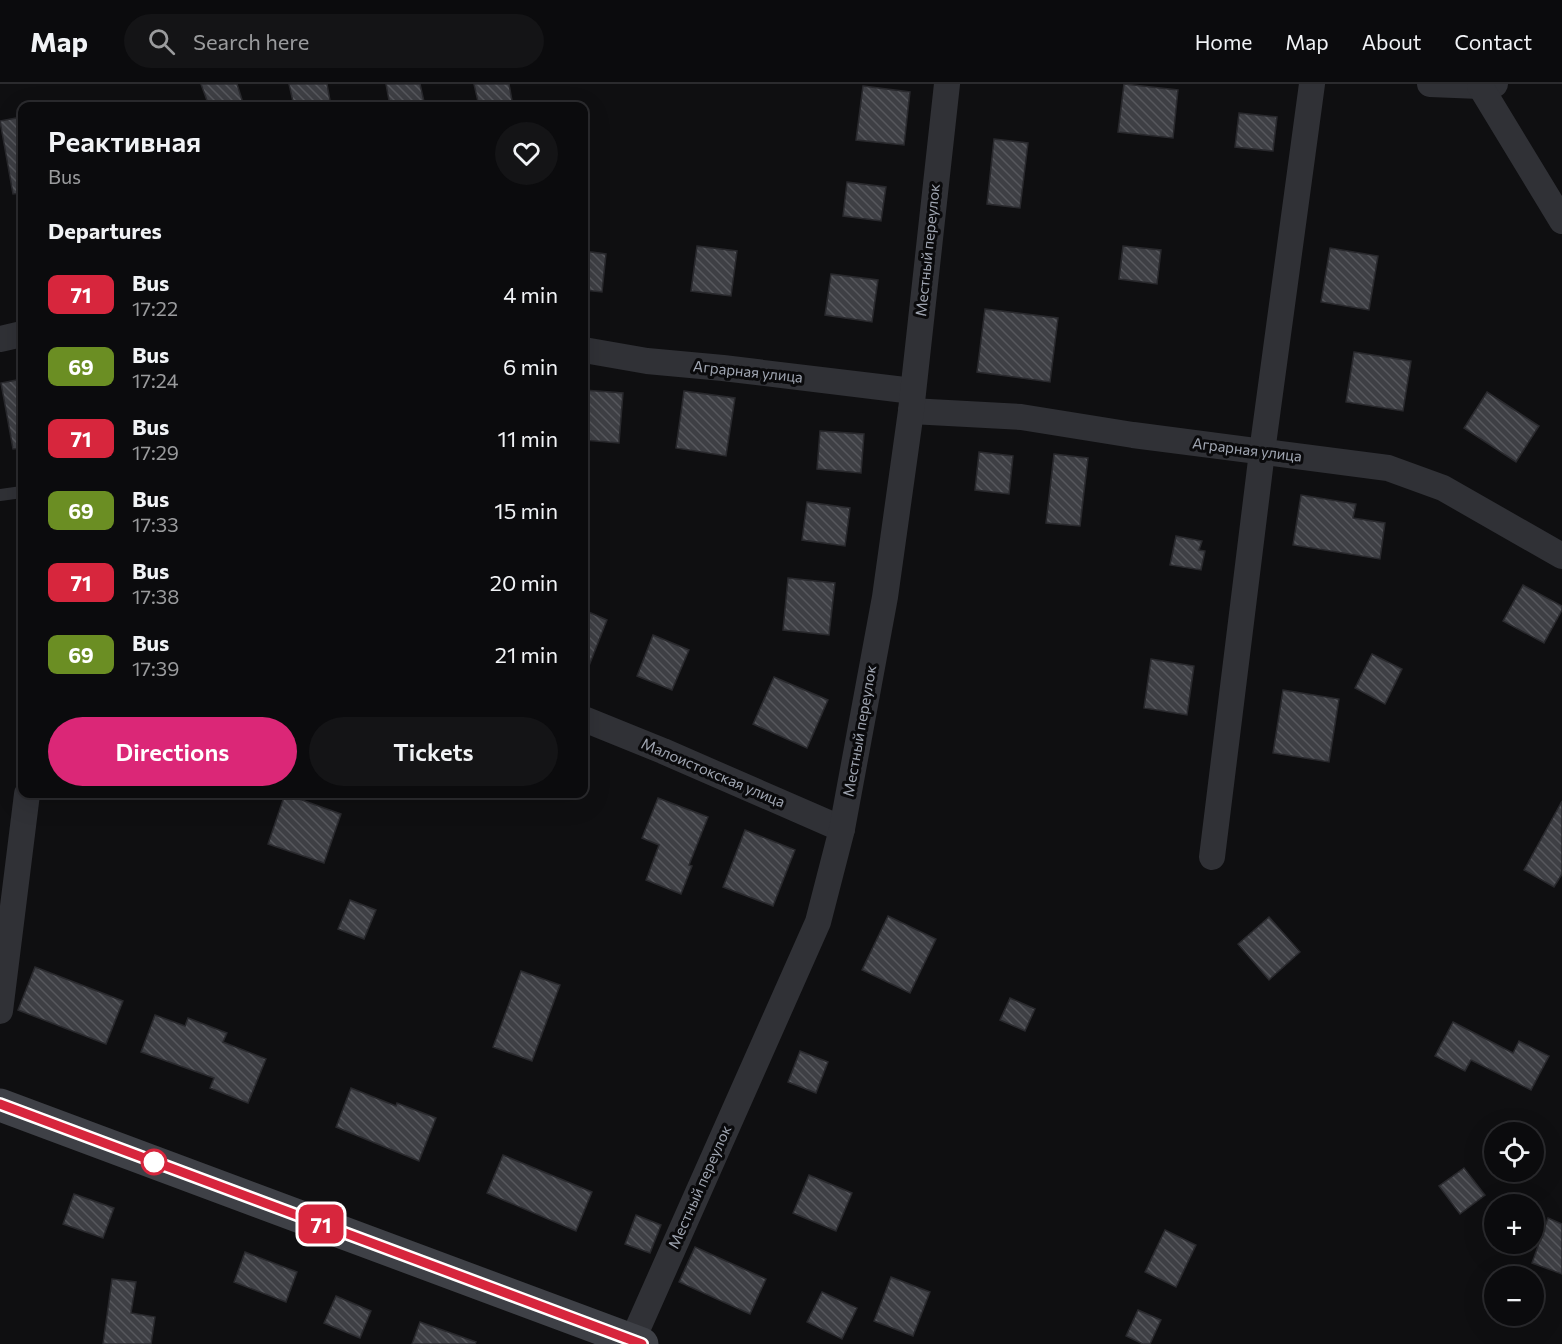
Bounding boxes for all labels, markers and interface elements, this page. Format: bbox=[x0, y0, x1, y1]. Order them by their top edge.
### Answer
search box bbox=[124, 14, 544, 68]
text: Map bbox=[30, 24, 88, 58]
icon: search bbox=[145, 25, 178, 58]
text: Search here bbox=[193, 28, 309, 55]
text: Home bbox=[1195, 29, 1252, 54]
text: Map bbox=[1285, 29, 1329, 54]
text: About bbox=[1362, 29, 1421, 54]
text: Contact bbox=[1454, 29, 1532, 54]
button: heart bbox=[495, 122, 558, 185]
text: Реактивная bbox=[48, 124, 201, 158]
text: Bus bbox=[48, 164, 81, 188]
street label: Местный переулок bbox=[911, 183, 943, 317]
text: Departures bbox=[48, 217, 162, 244]
text: Bus bbox=[132, 269, 169, 296]
text: 4 min bbox=[503, 281, 558, 308]
text: 71 bbox=[70, 282, 92, 307]
text: 17:22 bbox=[132, 296, 178, 320]
text: Bus bbox=[132, 341, 169, 368]
text: 6 min bbox=[503, 353, 558, 380]
text: 69 bbox=[68, 354, 94, 379]
street label: Аграрная улица bbox=[692, 356, 804, 386]
text: 17:24 bbox=[132, 368, 179, 392]
text: Bus bbox=[132, 413, 169, 440]
text: 11 min bbox=[498, 425, 558, 452]
text: 71 bbox=[70, 426, 92, 451]
street label: Аграрная улица bbox=[1191, 433, 1303, 465]
text: 17:29 bbox=[132, 440, 179, 464]
text: Bus bbox=[132, 485, 169, 512]
text: 15 min bbox=[494, 497, 558, 524]
text: 69 bbox=[68, 498, 94, 523]
text: 17:33 bbox=[132, 512, 179, 536]
text: Bus bbox=[132, 557, 169, 584]
text: 20 min bbox=[490, 569, 558, 596]
text: 71 bbox=[70, 570, 92, 595]
text: 17:38 bbox=[132, 584, 179, 608]
text: Bus bbox=[132, 629, 169, 656]
text: 21 min bbox=[495, 641, 558, 668]
text: 69 bbox=[68, 642, 94, 667]
text: 17:39 bbox=[132, 656, 179, 680]
street label: Местный переулок bbox=[839, 664, 879, 798]
button: Directions bbox=[48, 717, 297, 786]
button: Tickets bbox=[309, 717, 558, 786]
street label: Малоистокская улица bbox=[639, 734, 788, 810]
street label: Местный переулок bbox=[664, 1122, 734, 1251]
map controls bbox=[1484, 1122, 1544, 1326]
button: locate bbox=[1484, 1122, 1544, 1182]
unlabelled marker bbox=[141, 1149, 167, 1175]
button: + bbox=[1484, 1194, 1544, 1254]
line badge: 71 bbox=[294, 1204, 348, 1244]
text: 71 bbox=[310, 1212, 332, 1237]
button: − bbox=[1484, 1266, 1544, 1326]

